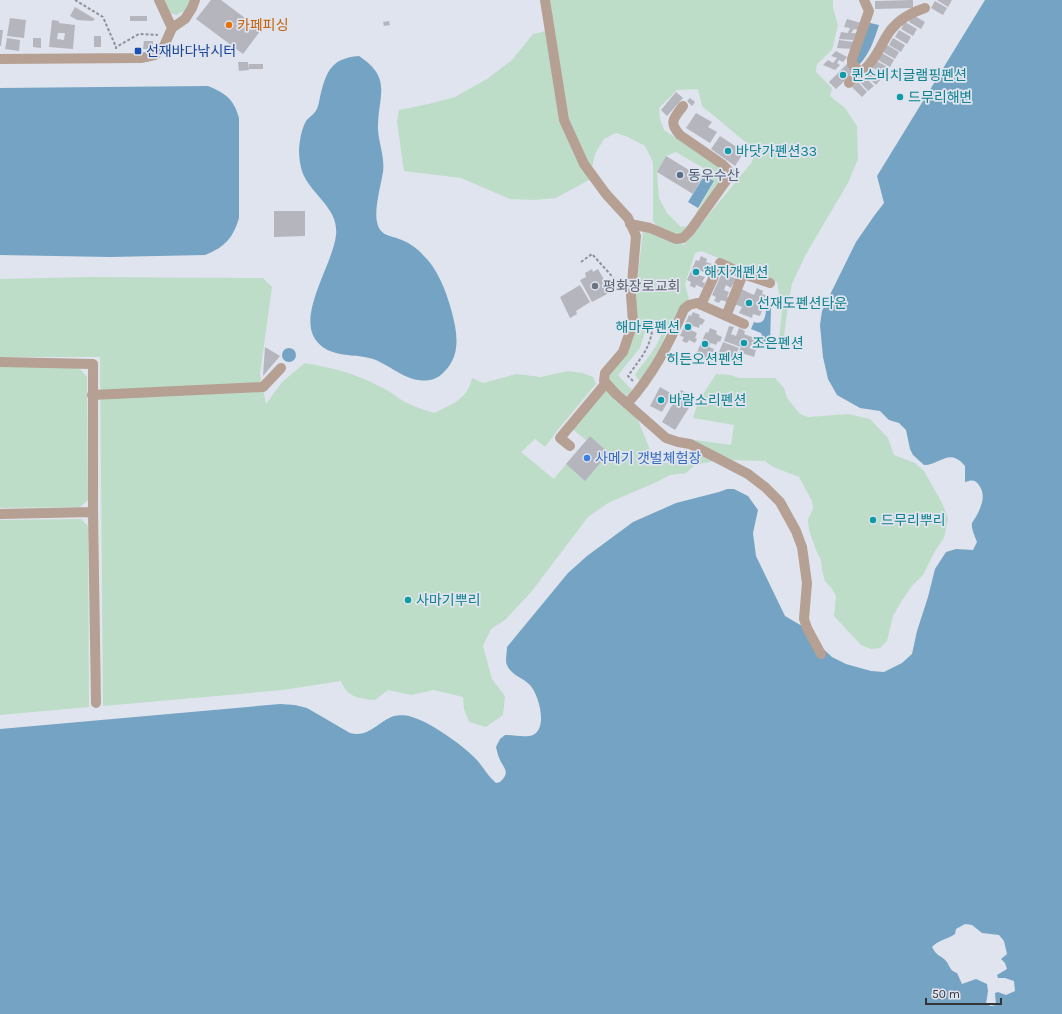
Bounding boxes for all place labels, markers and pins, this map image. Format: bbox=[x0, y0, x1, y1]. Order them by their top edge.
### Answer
place label: 카페피싱 bbox=[237, 17, 289, 34]
marker: 카페피싱 bbox=[224, 20, 234, 30]
place label: 선재바다낚시터 bbox=[146, 43, 236, 60]
marker: 선재바다낚시터 bbox=[133, 46, 143, 56]
place label: 퀸스비치글램핑펜션 bbox=[851, 67, 967, 84]
marker: 퀸스비치글램핑펜션 bbox=[838, 70, 848, 80]
place label: 드무리해변 bbox=[908, 89, 972, 106]
marker: 드무리해변 bbox=[895, 92, 905, 102]
place label: 바닷가펜션33 bbox=[736, 143, 817, 160]
marker: 바닷가펜션33 bbox=[723, 146, 733, 156]
place label: 동우수산 bbox=[688, 167, 740, 184]
marker: 동우수산 bbox=[675, 170, 685, 180]
place label: 해지개펜션 bbox=[704, 264, 768, 281]
marker: 해지개펜션 bbox=[691, 267, 701, 277]
place label: 평화장로교회 bbox=[603, 278, 680, 295]
marker: 평화장로교회 bbox=[590, 281, 600, 291]
place label: 선재도펜션타운 bbox=[757, 295, 847, 312]
marker: 선재도펜션타운 bbox=[744, 298, 754, 308]
place label: 해마루펜션 bbox=[616, 319, 680, 336]
marker: 해마루펜션 bbox=[683, 322, 693, 332]
place label: 조은펜션 bbox=[752, 335, 804, 352]
marker: 조은펜션 bbox=[739, 338, 749, 348]
marker: 히든오션펜션 bbox=[700, 339, 710, 349]
place label: 히든오션펜션 bbox=[666, 351, 744, 368]
place label: 바람소리펜션 bbox=[669, 392, 746, 409]
marker: 바람소리펜션 bbox=[656, 395, 666, 405]
place label: 사메기 갯벌체험장 bbox=[595, 450, 701, 467]
marker: 사메기 갯벌체험장 bbox=[582, 453, 592, 463]
place label: 드무리뿌리 bbox=[881, 512, 945, 529]
marker: 드무리뿌리 bbox=[868, 515, 878, 525]
place label: 사마기뿌리 bbox=[416, 592, 480, 609]
marker: 사마기뿌리 bbox=[403, 595, 413, 605]

